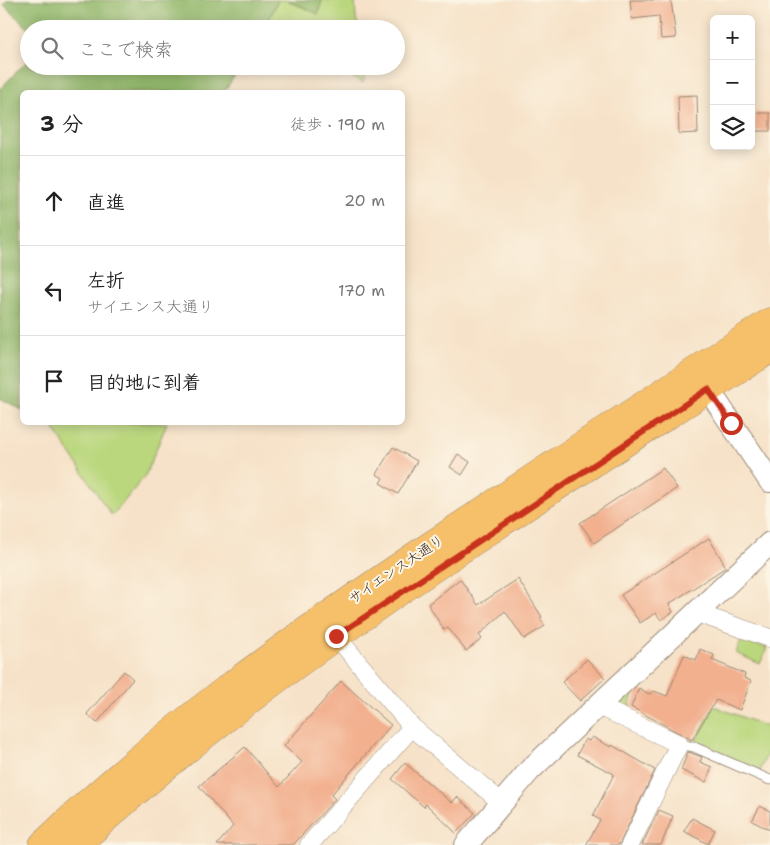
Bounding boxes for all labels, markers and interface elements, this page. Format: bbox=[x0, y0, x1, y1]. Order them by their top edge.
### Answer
map controls bbox=[710, 15, 755, 150]
button: + bbox=[710, 15, 755, 60]
search box bbox=[20, 20, 405, 75]
icon: search bbox=[38, 34, 66, 62]
text: ここで検索 bbox=[78, 37, 173, 62]
button: − bbox=[710, 60, 755, 105]
button: layers bbox=[710, 105, 755, 150]
text: 3 分 bbox=[40, 110, 83, 138]
text: 徒歩 · 190 m bbox=[290, 114, 385, 135]
icon: ahead bbox=[40, 187, 68, 215]
text: 直進 bbox=[87, 190, 125, 215]
text: 20 m bbox=[344, 190, 385, 211]
text: 左折 bbox=[87, 268, 125, 293]
icon: left bbox=[40, 277, 68, 305]
text: 170 m bbox=[338, 280, 385, 301]
text: サイエンス大通り bbox=[87, 296, 214, 317]
icon: arrive bbox=[40, 367, 68, 395]
text: 目的地に到着 bbox=[87, 370, 201, 395]
route start bbox=[720, 412, 743, 435]
street label: サイエンス大通り bbox=[345, 530, 447, 608]
route end bbox=[325, 625, 348, 648]

